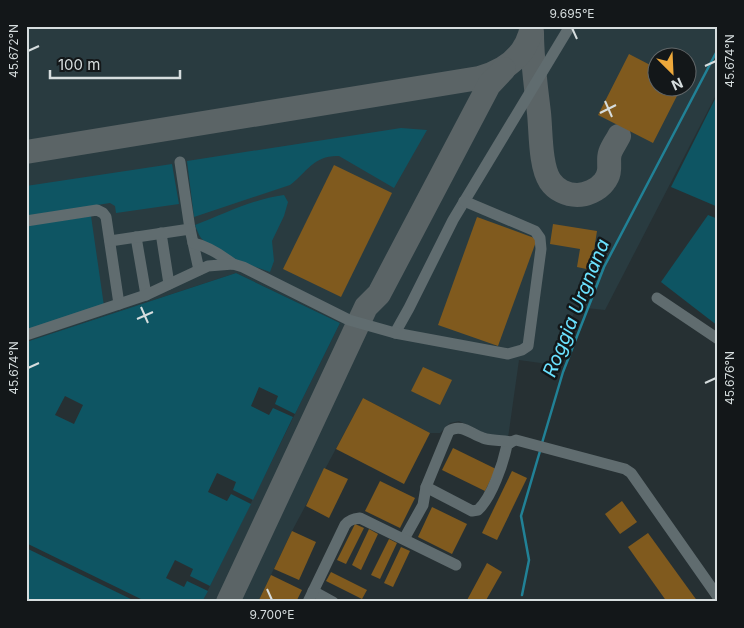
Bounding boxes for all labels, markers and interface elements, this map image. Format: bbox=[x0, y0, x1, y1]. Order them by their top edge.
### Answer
text: 9.695°E bbox=[549, 6, 595, 21]
text: 45.672°N bbox=[6, 24, 21, 78]
text: 45.674°N bbox=[722, 34, 737, 88]
scale bar bbox=[50, 48, 180, 80]
north arrow bbox=[646, 48, 696, 98]
text: 100 m bbox=[58, 55, 100, 74]
text: N bbox=[669, 74, 686, 94]
water label: Roggia Urgnana bbox=[538, 235, 614, 380]
text: 45.674°N bbox=[6, 341, 21, 395]
text: 45.676°N bbox=[722, 351, 737, 405]
text: 9.700°E bbox=[250, 607, 294, 622]

